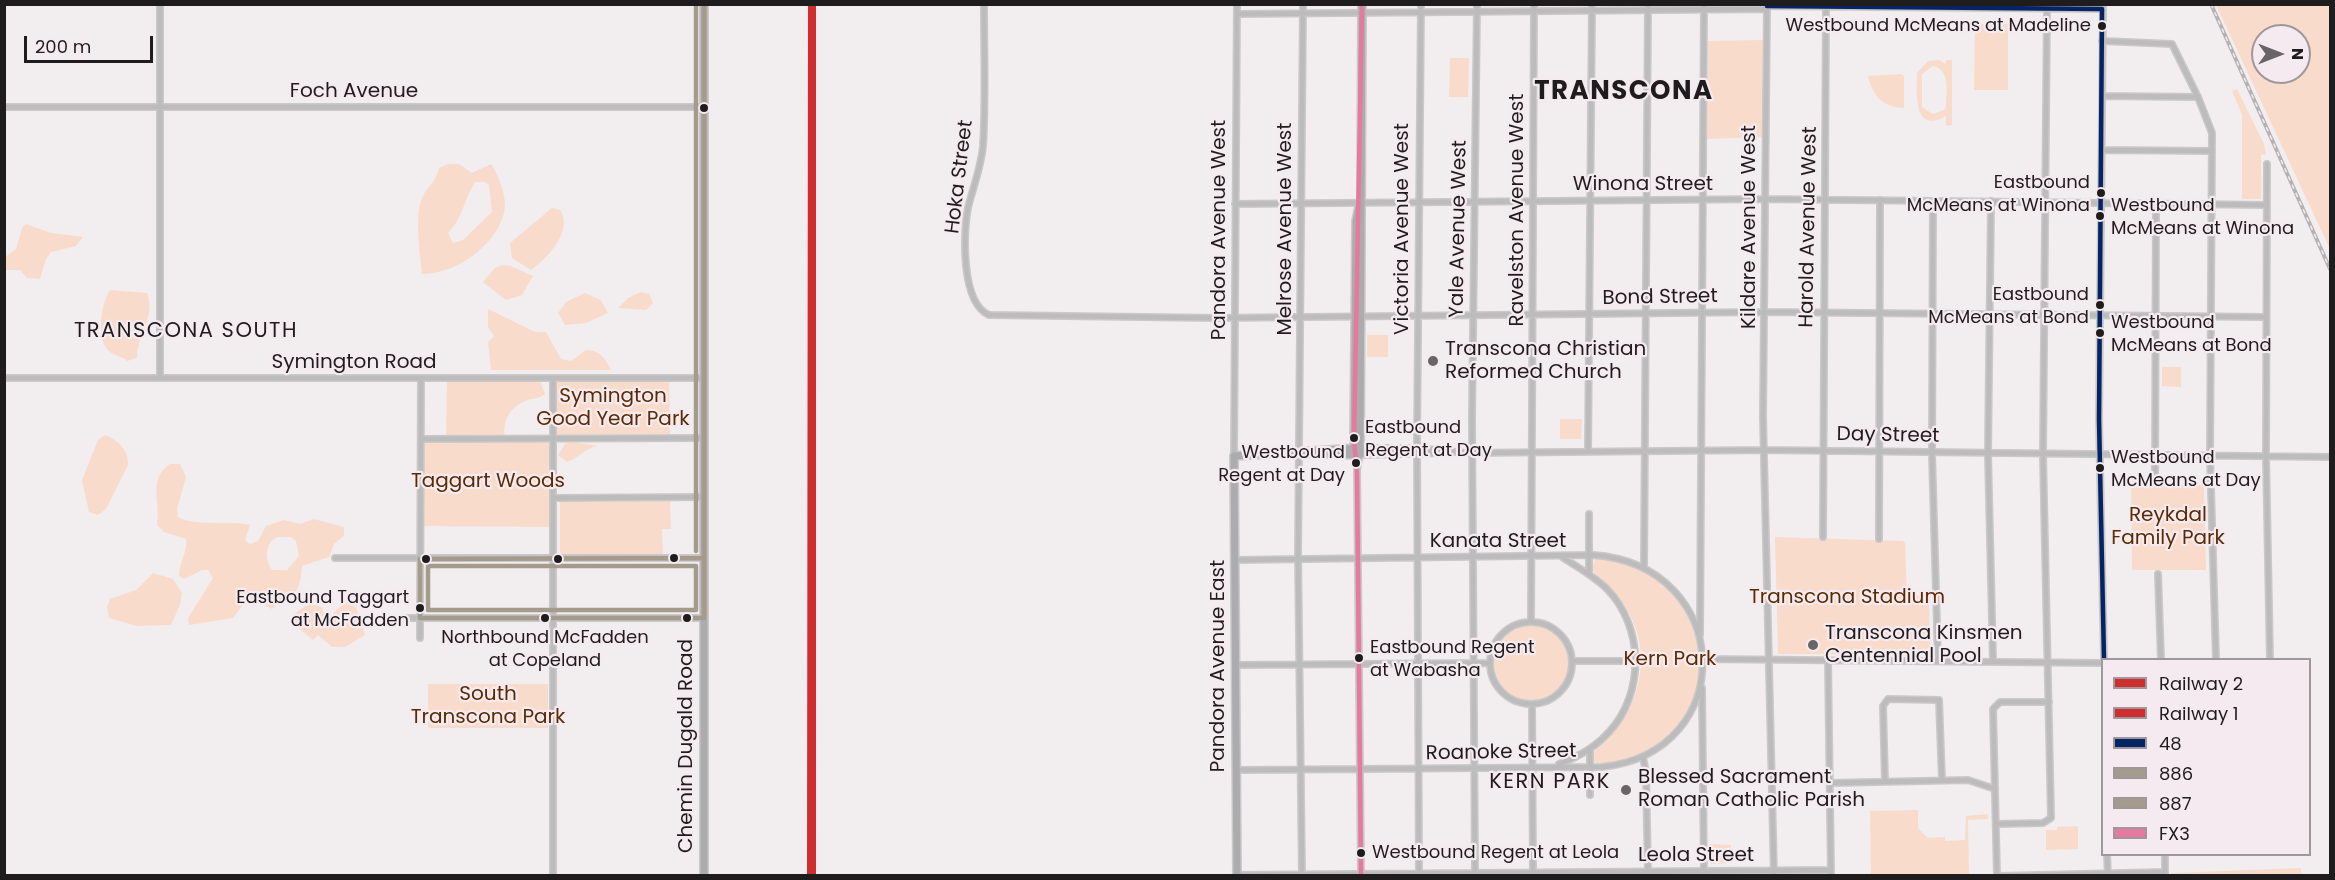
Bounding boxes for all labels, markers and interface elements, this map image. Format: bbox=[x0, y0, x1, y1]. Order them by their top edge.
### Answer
place label: Westbound McMeans at Madeline bbox=[1786, 15, 2091, 37]
marker: Westbound McMeans at Madeline bbox=[2096, 20, 2108, 32]
scale bar bbox=[27, 24, 156, 62]
north arrow bbox=[2251, 24, 2311, 84]
text: 200 m bbox=[35, 34, 91, 59]
text: N bbox=[2286, 48, 2309, 60]
district label: TRANSCONA bbox=[1534, 76, 1714, 108]
street label: Foch Avenue bbox=[290, 80, 418, 104]
street label: Ravelston Avenue West bbox=[1506, 94, 1530, 326]
unlabelled marker bbox=[698, 102, 710, 114]
street label: Hoka Street bbox=[941, 119, 979, 235]
street label: Pandora Avenue West bbox=[1208, 120, 1232, 340]
street label: Melrose Avenue West bbox=[1274, 122, 1298, 336]
street label: Victoria Avenue West bbox=[1391, 123, 1415, 335]
street label: Kildare Avenue West bbox=[1738, 125, 1762, 329]
street label: Harold Avenue West bbox=[1795, 126, 1823, 328]
street label: Yale Avenue West bbox=[1445, 140, 1473, 318]
place label: Eastbound McMeans at Winona bbox=[1907, 172, 2090, 214]
street label: Winona Street bbox=[1573, 173, 1713, 197]
marker: Eastbound McMeans at Winona bbox=[2095, 187, 2107, 199]
place label: Westbound McMeans at Winona bbox=[2111, 195, 2294, 238]
marker: Westbound McMeans at Winona bbox=[2094, 210, 2106, 222]
place label: Eastbound McMeans at Bond bbox=[1928, 284, 2089, 326]
street label: Bond Street bbox=[1602, 285, 1718, 311]
marker: Eastbound McMeans at Bond bbox=[2094, 299, 2106, 311]
place label: Westbound McMeans at Bond bbox=[2111, 312, 2272, 354]
district label: TRANSCONA SOUTH bbox=[74, 319, 298, 345]
marker: Westbound McMeans at Bond bbox=[2094, 327, 2106, 339]
place label: Transcona Christian Reformed Church bbox=[1445, 338, 1646, 385]
street label: Symington Road bbox=[271, 351, 437, 375]
marker: Transcona Christian Reformed Church bbox=[1426, 354, 1440, 368]
park label: Symington Good Year Park bbox=[536, 385, 690, 432]
place label: Eastbound Regent at Day bbox=[1365, 417, 1492, 460]
street label: Day Street bbox=[1836, 423, 1940, 449]
marker: Eastbound Regent at Day bbox=[1348, 432, 1360, 444]
place label: Westbound Regent at Day bbox=[1218, 442, 1345, 484]
place label: Westbound McMeans at Day bbox=[2111, 447, 2261, 490]
marker: Westbound Regent at Day bbox=[1350, 457, 1362, 469]
marker: Westbound McMeans at Day bbox=[2094, 462, 2106, 474]
park label: Taggart Woods bbox=[411, 470, 565, 494]
park label: Reykdal Family Park bbox=[2111, 504, 2225, 551]
street label: Kanata Street bbox=[1430, 530, 1566, 554]
unlabelled marker bbox=[668, 552, 680, 564]
unlabelled marker bbox=[420, 553, 432, 565]
unlabelled marker bbox=[552, 553, 564, 565]
street label: Pandora Avenue East bbox=[1207, 560, 1231, 772]
park label: Transcona Stadium bbox=[1749, 586, 1945, 610]
place label: Eastbound Taggart at McFadden bbox=[236, 587, 409, 630]
marker: Eastbound Taggart at McFadden bbox=[414, 602, 426, 614]
marker: Northbound McFadden at Copeland bbox=[539, 612, 551, 624]
unlabelled marker bbox=[681, 612, 693, 624]
place label: Transcona Kinsmen Centennial Pool bbox=[1825, 622, 2023, 669]
place label: Northbound McFadden at Copeland bbox=[441, 627, 649, 670]
place label: Eastbound Regent at Wabasha bbox=[1370, 637, 1535, 680]
marker: Transcona Kinsmen Centennial Pool bbox=[1806, 638, 1820, 652]
street label: Chemin Dugald Road bbox=[675, 639, 699, 853]
park label: Kern Park bbox=[1624, 648, 1716, 672]
marker: Eastbound Regent at Wabasha bbox=[1353, 652, 1365, 664]
legend bbox=[2101, 658, 2311, 856]
text: Railway 2 bbox=[2159, 671, 2243, 696]
park label: South Transcona Park bbox=[411, 683, 565, 730]
text: Railway 1 bbox=[2159, 701, 2239, 726]
text: 48 bbox=[2159, 731, 2182, 756]
street label: Roanoke Street bbox=[1425, 740, 1577, 766]
text: 886 bbox=[2159, 761, 2193, 786]
place label: Blessed Sacrament Roman Catholic Parish bbox=[1638, 766, 1865, 813]
district label: KERN PARK bbox=[1489, 770, 1611, 796]
marker: Blessed Sacrament Roman Catholic Parish bbox=[1619, 783, 1633, 797]
text: 887 bbox=[2159, 791, 2192, 816]
text: FX3 bbox=[2159, 821, 2190, 846]
place label: Westbound Regent at Leola bbox=[1372, 842, 1619, 864]
street label: Leola Street bbox=[1638, 844, 1754, 868]
marker: Westbound Regent at Leola bbox=[1355, 847, 1367, 859]

